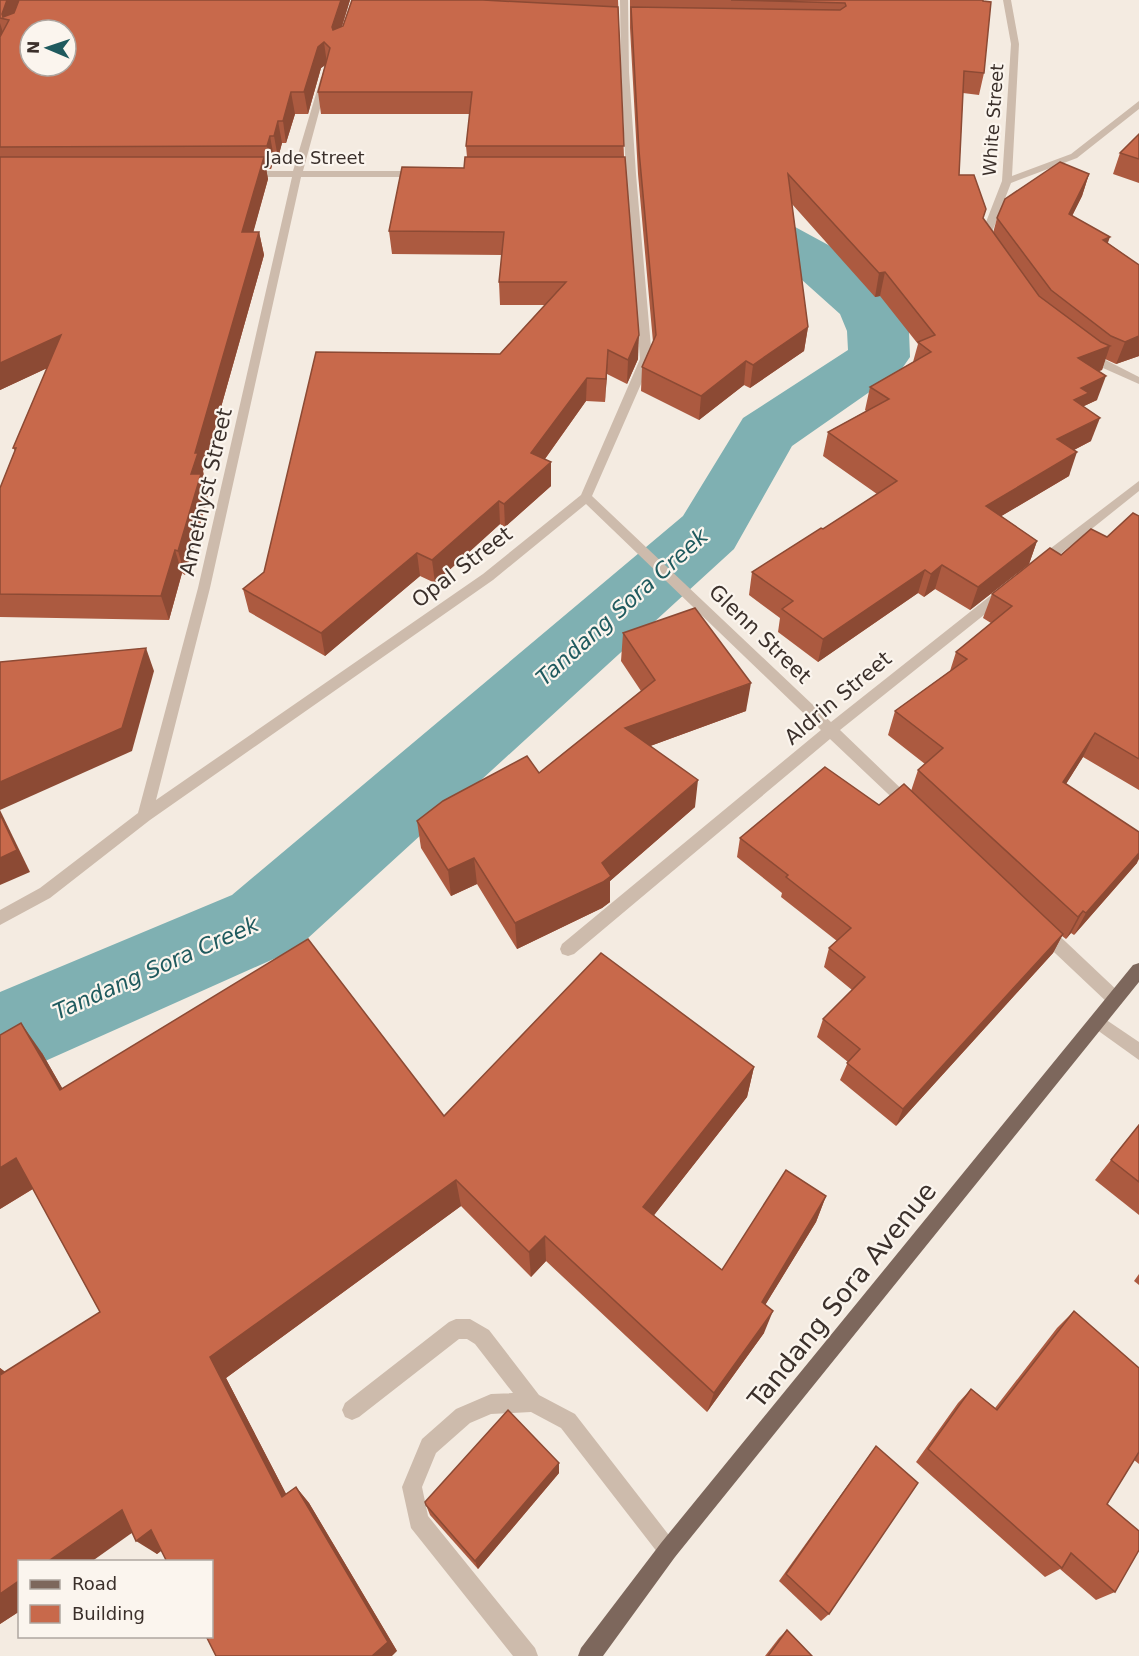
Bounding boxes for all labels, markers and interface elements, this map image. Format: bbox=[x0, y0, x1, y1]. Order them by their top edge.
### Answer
north arrow bbox=[18, 18, 78, 78]
text: N bbox=[24, 40, 43, 55]
street label: White Street bbox=[979, 63, 1007, 177]
street label: Jade Street bbox=[264, 147, 365, 168]
street label: Amethyst Street bbox=[175, 406, 237, 578]
street label: Opal Street bbox=[407, 522, 517, 612]
water label: Tandang Sora Creek bbox=[531, 523, 714, 691]
street label: Glenn Street bbox=[704, 579, 816, 689]
street label: Aldrin Street bbox=[780, 646, 896, 750]
water label: Tandang Sora Creek bbox=[49, 911, 264, 1025]
street label: Tandang Sora Avenue bbox=[741, 1176, 942, 1415]
legend bbox=[18, 1560, 213, 1638]
text: Road bbox=[72, 1573, 117, 1594]
text: Building bbox=[72, 1603, 145, 1624]

